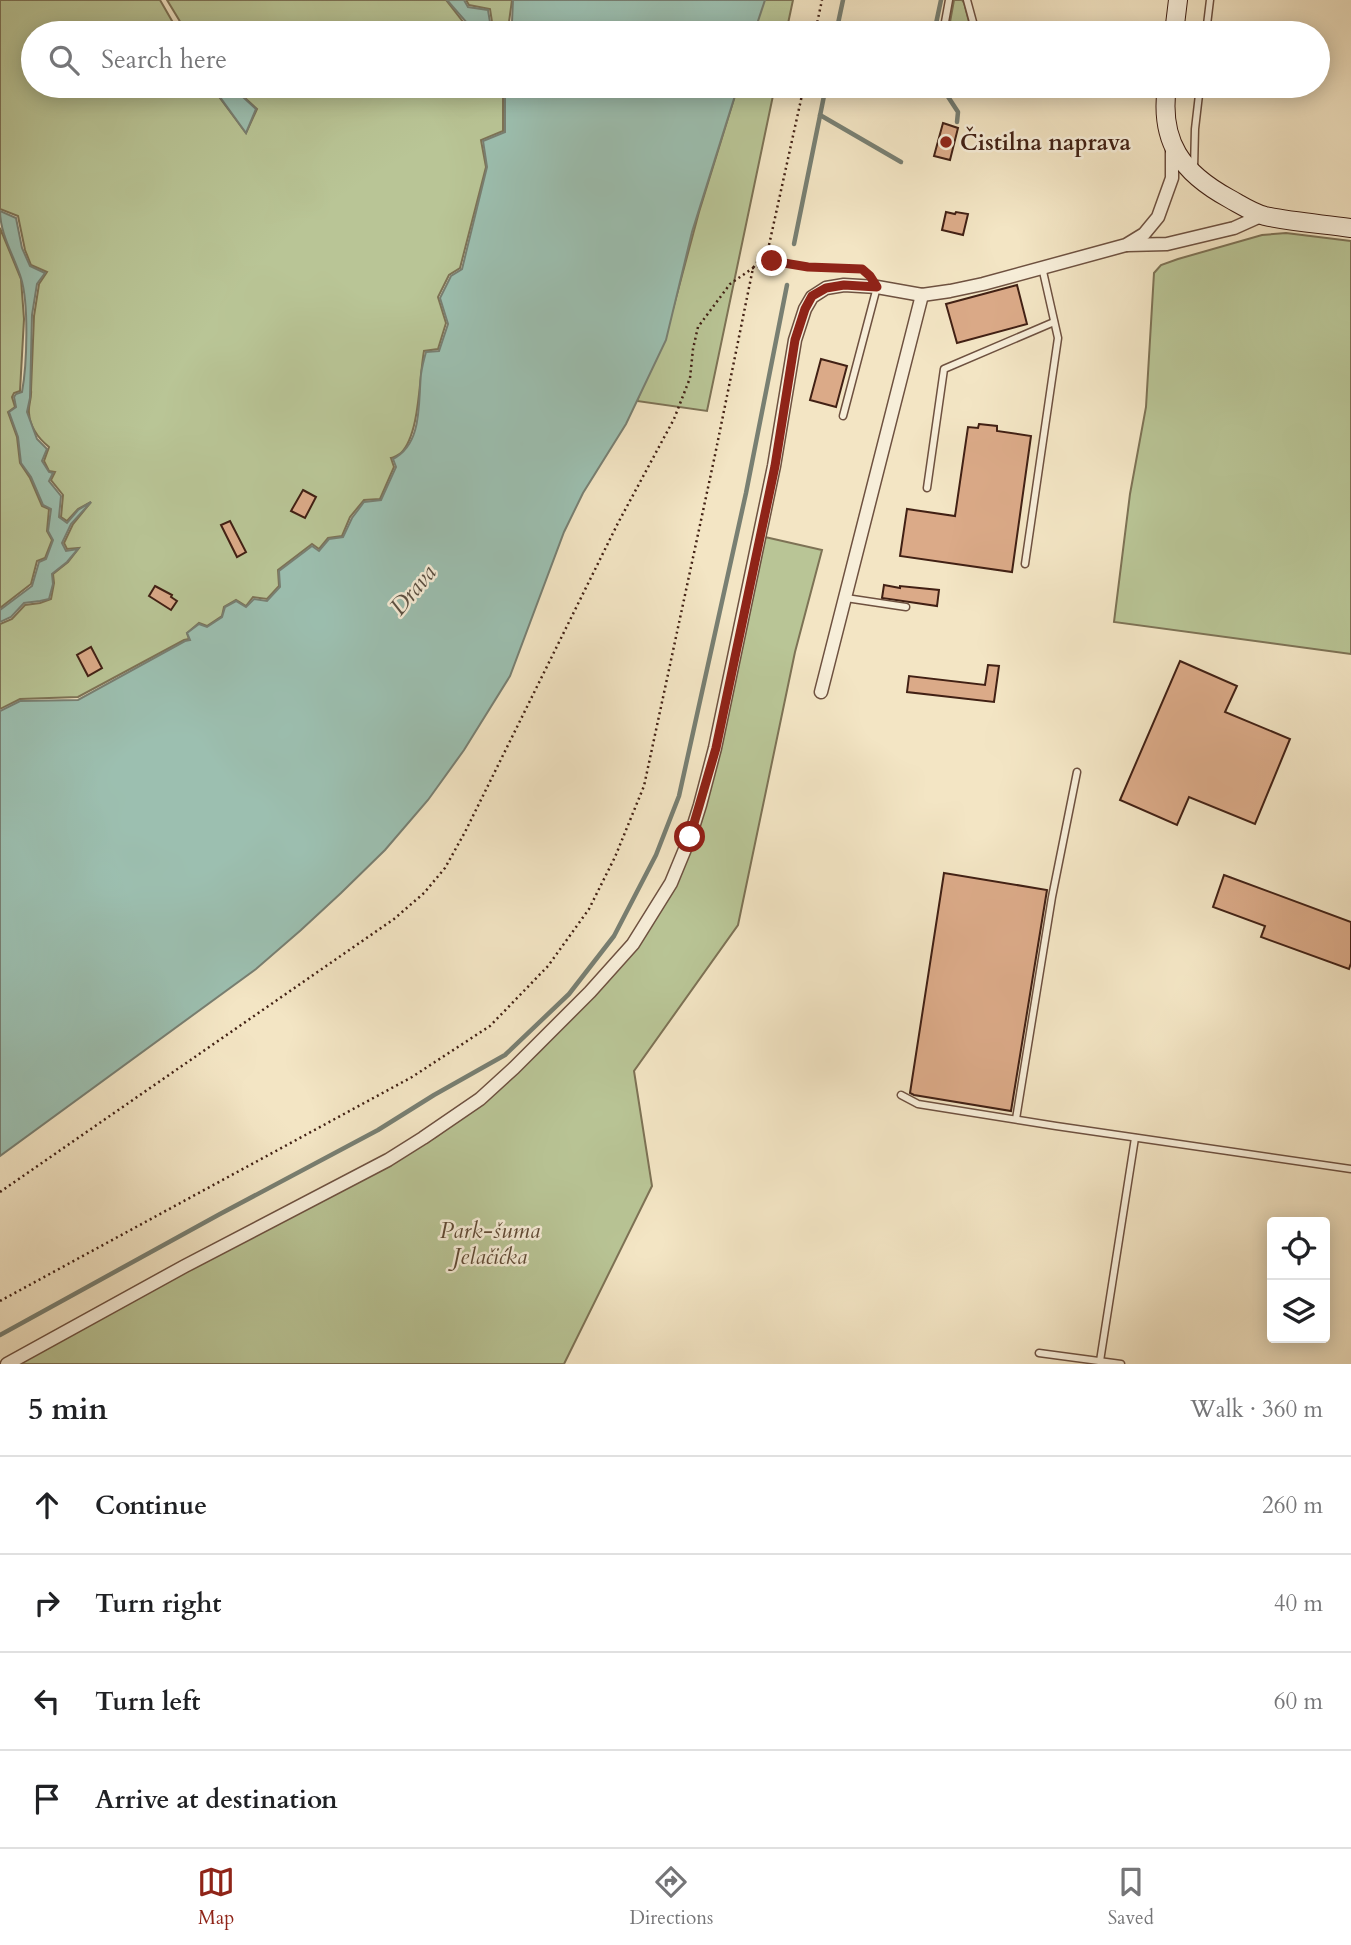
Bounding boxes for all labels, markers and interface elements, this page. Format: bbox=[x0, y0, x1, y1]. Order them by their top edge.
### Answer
search box bbox=[21, 21, 1330, 98]
icon: search bbox=[45, 41, 83, 79]
text: Search here bbox=[101, 42, 227, 77]
place label: Čistilna naprava bbox=[960, 126, 1132, 158]
marker: Čistilna naprava bbox=[938, 134, 954, 150]
route end bbox=[756, 245, 787, 276]
water label: Drava bbox=[382, 557, 444, 623]
route start bbox=[674, 821, 705, 852]
park label: Park-šuma Jelačićka bbox=[440, 1215, 540, 1272]
map controls bbox=[1267, 1217, 1330, 1343]
button: locate bbox=[1267, 1217, 1330, 1280]
button: layers bbox=[1267, 1280, 1330, 1343]
text: 5 min bbox=[28, 1389, 108, 1430]
text: Walk · 360 m bbox=[1190, 1394, 1323, 1425]
icon: ahead bbox=[28, 1486, 66, 1524]
text: Continue bbox=[95, 1488, 207, 1523]
text: 260 m bbox=[1262, 1490, 1323, 1521]
icon: right bbox=[28, 1584, 66, 1622]
text: Turn right bbox=[95, 1586, 222, 1621]
text: 40 m bbox=[1274, 1588, 1323, 1619]
icon: left bbox=[28, 1682, 66, 1720]
text: Turn left bbox=[95, 1684, 200, 1719]
text: 60 m bbox=[1274, 1686, 1323, 1717]
icon: arrive bbox=[28, 1780, 66, 1818]
text: Arrive at destination bbox=[95, 1782, 338, 1817]
tab: Map bbox=[197, 1863, 235, 1931]
tab: Directions bbox=[630, 1863, 713, 1931]
tab: Saved bbox=[1108, 1863, 1154, 1931]

